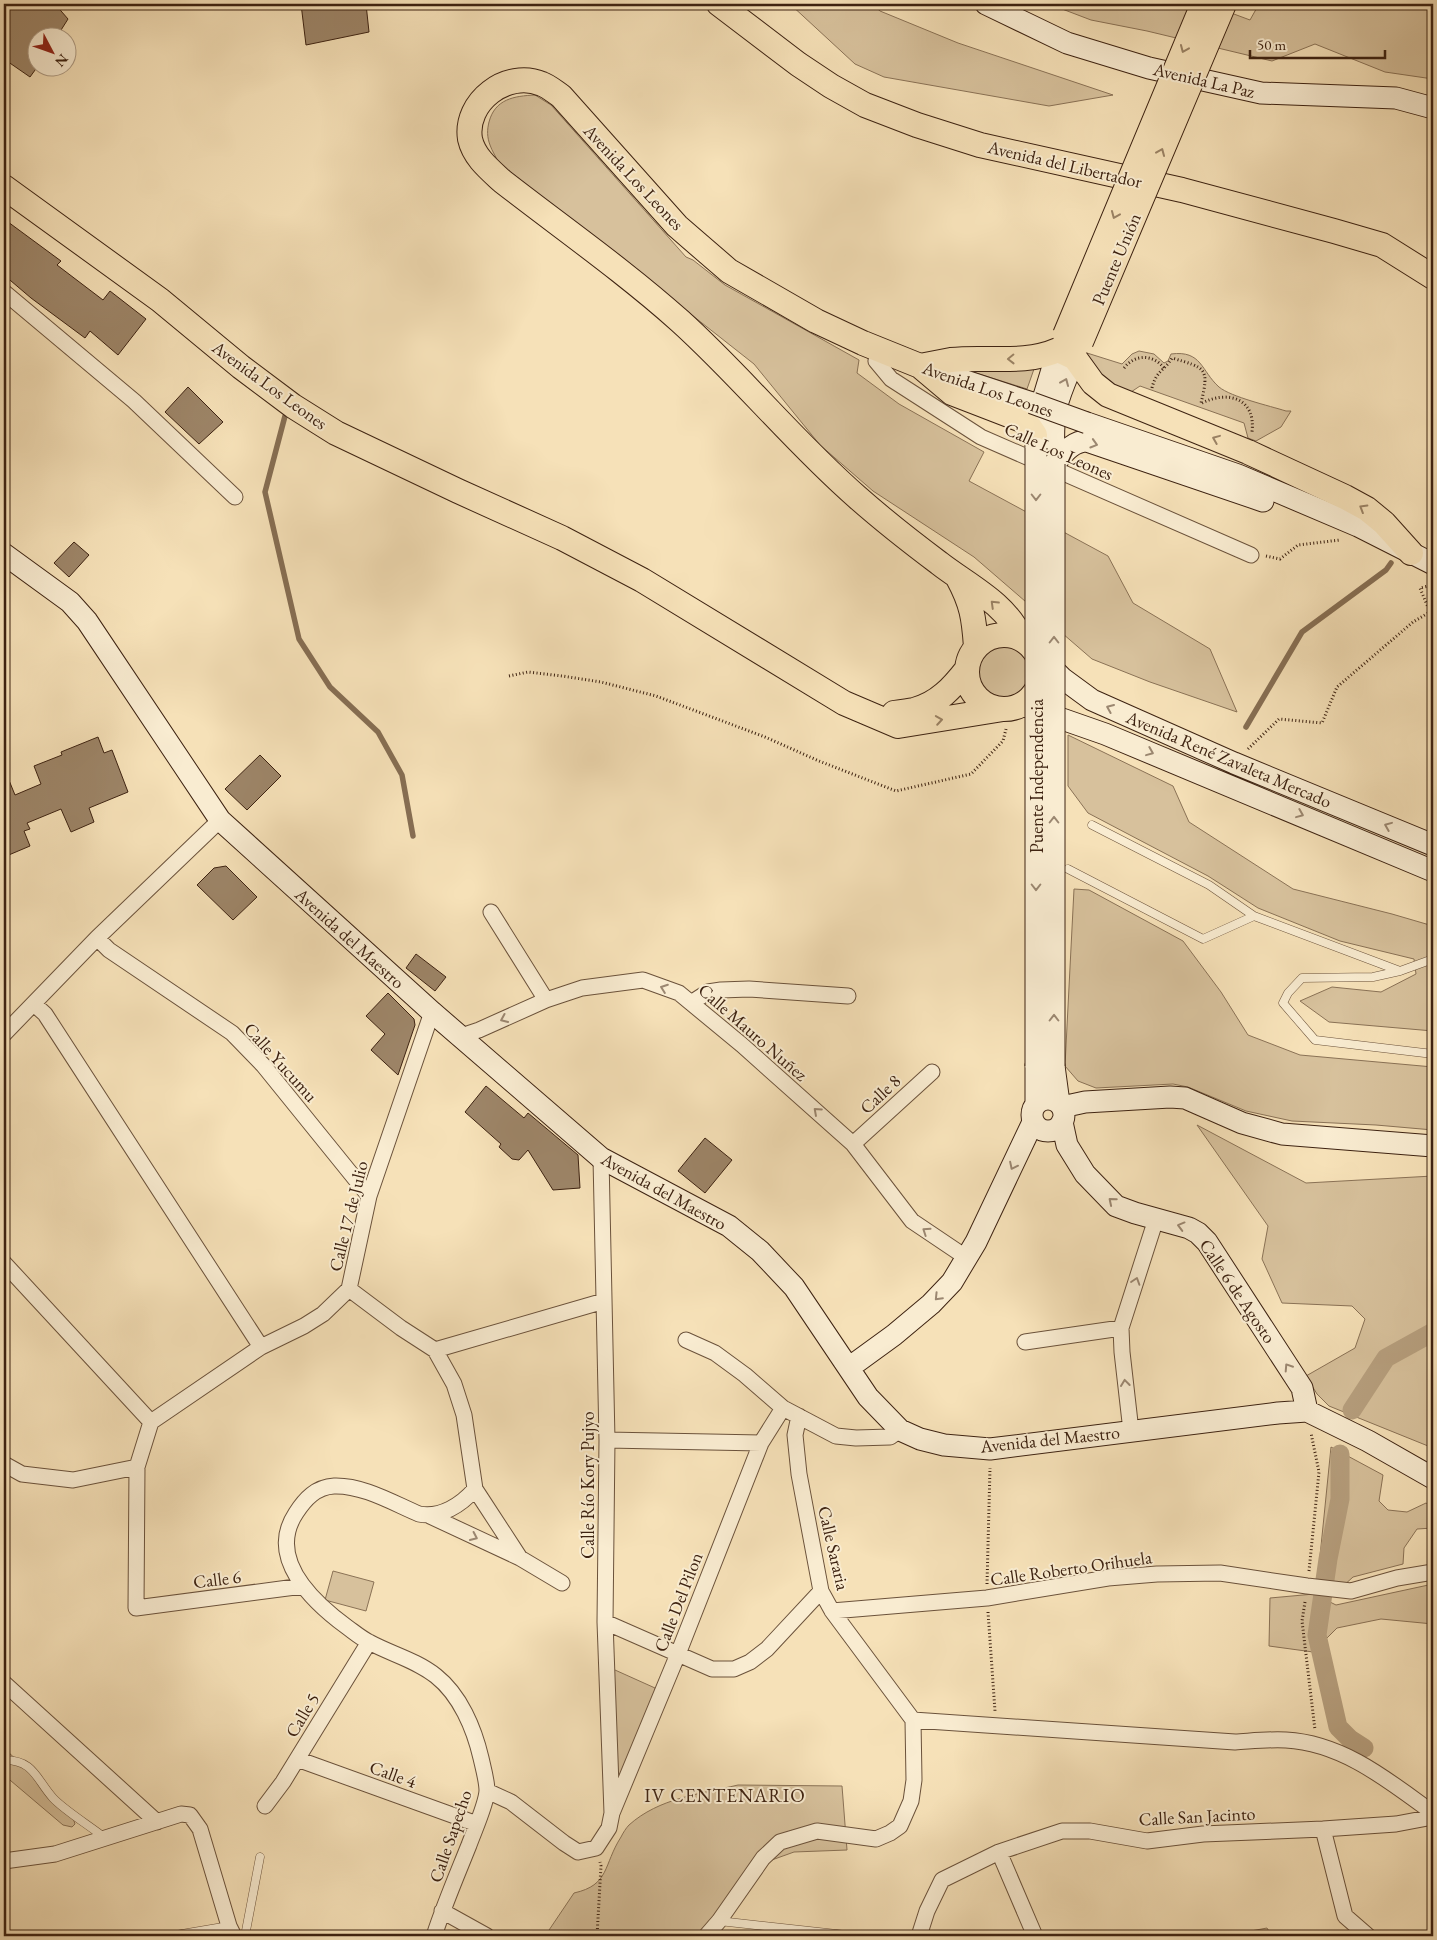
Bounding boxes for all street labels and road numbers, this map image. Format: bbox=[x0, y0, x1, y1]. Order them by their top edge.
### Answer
street label: Avenida La Paz bbox=[1150, 57, 1257, 103]
street label: Avenida Los Leones bbox=[578, 118, 689, 235]
street label: Avenida del Libertador bbox=[985, 135, 1144, 193]
street label: Puente Unión bbox=[1086, 209, 1146, 309]
street label: Avenida Los Leones bbox=[207, 335, 332, 435]
street label: Avenida Los Leones bbox=[919, 356, 1057, 422]
street label: Calle Los Leones bbox=[1001, 417, 1117, 485]
street label: Puente Independencia bbox=[1025, 698, 1048, 853]
street label: Avenida René Zavaleta Mercado bbox=[1122, 705, 1335, 813]
street label: Avenida del Maestro bbox=[290, 882, 410, 993]
street label: Calle Mauro Nuñez bbox=[694, 978, 813, 1086]
street label: Calle Yucumu bbox=[239, 1017, 323, 1107]
street label: Calle 8 bbox=[855, 1069, 905, 1119]
street label: Avenida del Maestro bbox=[596, 1147, 731, 1235]
street label: Calle 17 de Julio bbox=[323, 1158, 373, 1274]
street label: Calle 6 de Agosto bbox=[1195, 1235, 1281, 1348]
street label: Calle Río Kory Pujyo bbox=[576, 1411, 599, 1559]
street label: Avenida del Maestro bbox=[978, 1420, 1121, 1458]
street label: Calle Sararia bbox=[813, 1504, 855, 1593]
street label: Calle Roberto Orihuela bbox=[989, 1545, 1154, 1591]
street label: Calle Del Pilon bbox=[648, 1548, 708, 1655]
street label: Calle 6 bbox=[192, 1565, 243, 1593]
street label: Calle 5 bbox=[280, 1689, 324, 1741]
street label: Calle 4 bbox=[367, 1755, 420, 1793]
street label: Calle Sapecho bbox=[423, 1787, 477, 1885]
street label: Calle San Jacinto bbox=[1138, 1801, 1256, 1831]

